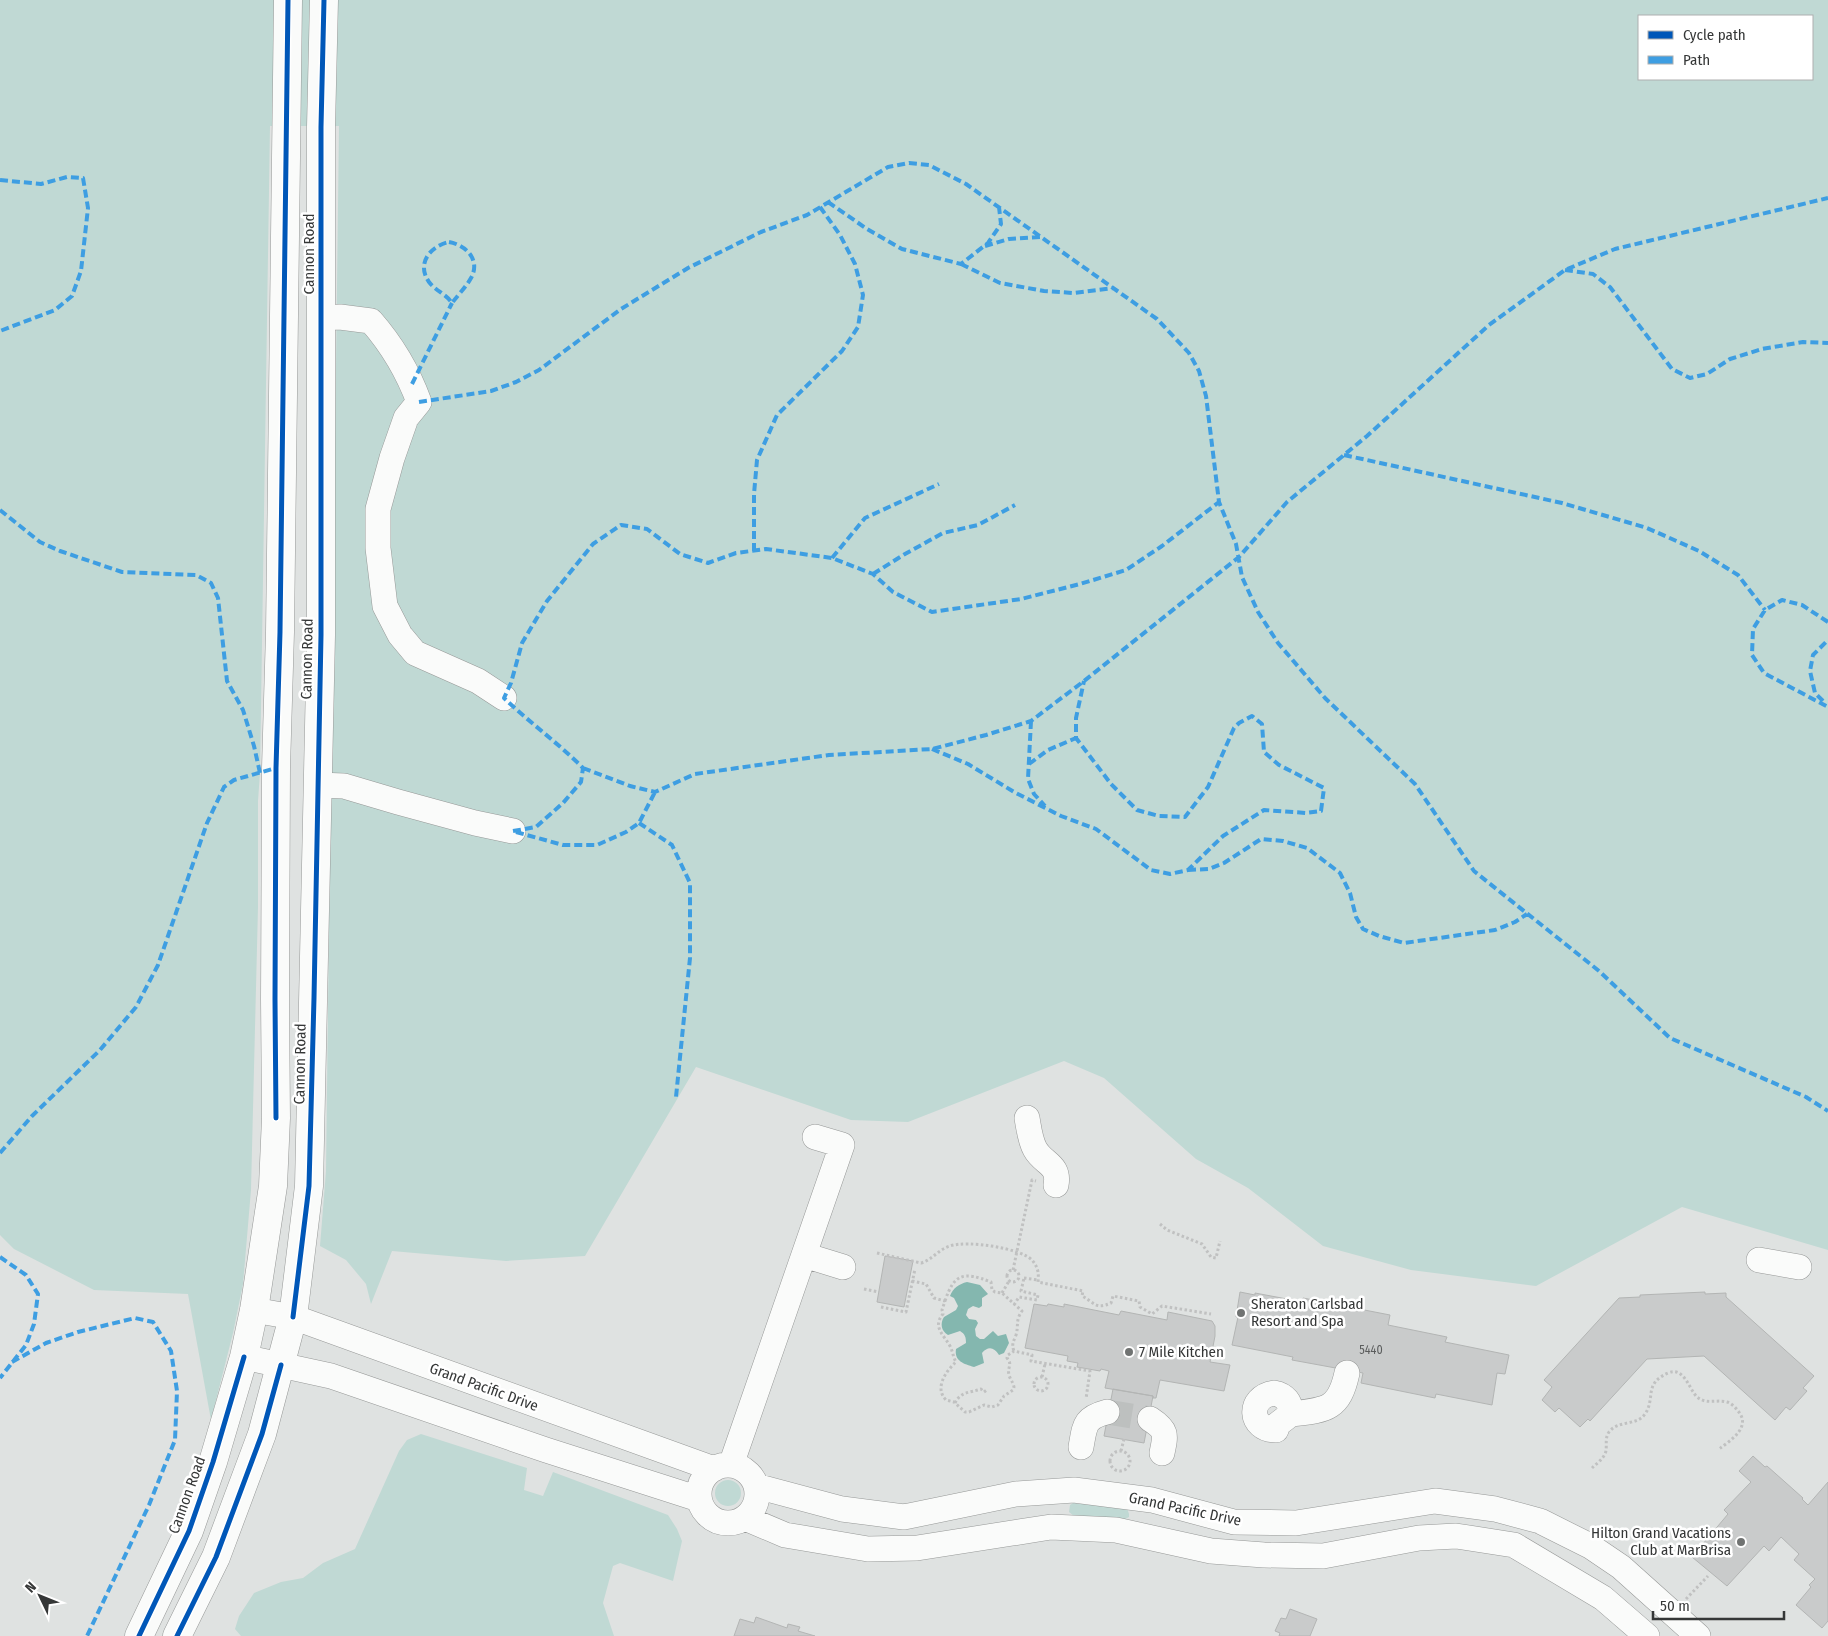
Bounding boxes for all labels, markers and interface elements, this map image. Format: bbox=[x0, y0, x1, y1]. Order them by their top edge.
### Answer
legend bbox=[1638, 15, 1813, 80]
text: Cycle path bbox=[1683, 26, 1746, 44]
text: Path bbox=[1683, 51, 1710, 69]
street label: Cannon Road bbox=[300, 213, 318, 295]
street label: Cannon Road bbox=[297, 618, 317, 700]
street label: Cannon Road bbox=[290, 1023, 310, 1105]
place label: Sheraton Carlsbad Resort and Spa bbox=[1251, 1295, 1364, 1330]
marker: Sheraton Carlsbad Resort and Spa bbox=[1235, 1307, 1247, 1319]
place label: 7 Mile Kitchen bbox=[1139, 1343, 1224, 1361]
house number: 5440 bbox=[1359, 1343, 1383, 1357]
marker: 7 Mile Kitchen bbox=[1123, 1346, 1135, 1358]
street label: Grand Pacific Drive bbox=[427, 1359, 541, 1415]
street label: Cannon Road bbox=[165, 1454, 209, 1536]
street label: Grand Pacific Drive bbox=[1127, 1488, 1243, 1530]
place label: Hilton Grand Vacations Club at MarBrisa bbox=[1591, 1524, 1731, 1559]
marker: Hilton Grand Vacations Club at MarBrisa bbox=[1735, 1536, 1747, 1548]
north arrow bbox=[15, 1571, 65, 1621]
text: N bbox=[22, 1579, 40, 1596]
scale bar bbox=[1653, 1588, 1784, 1620]
text: 50 m bbox=[1660, 1597, 1690, 1615]

